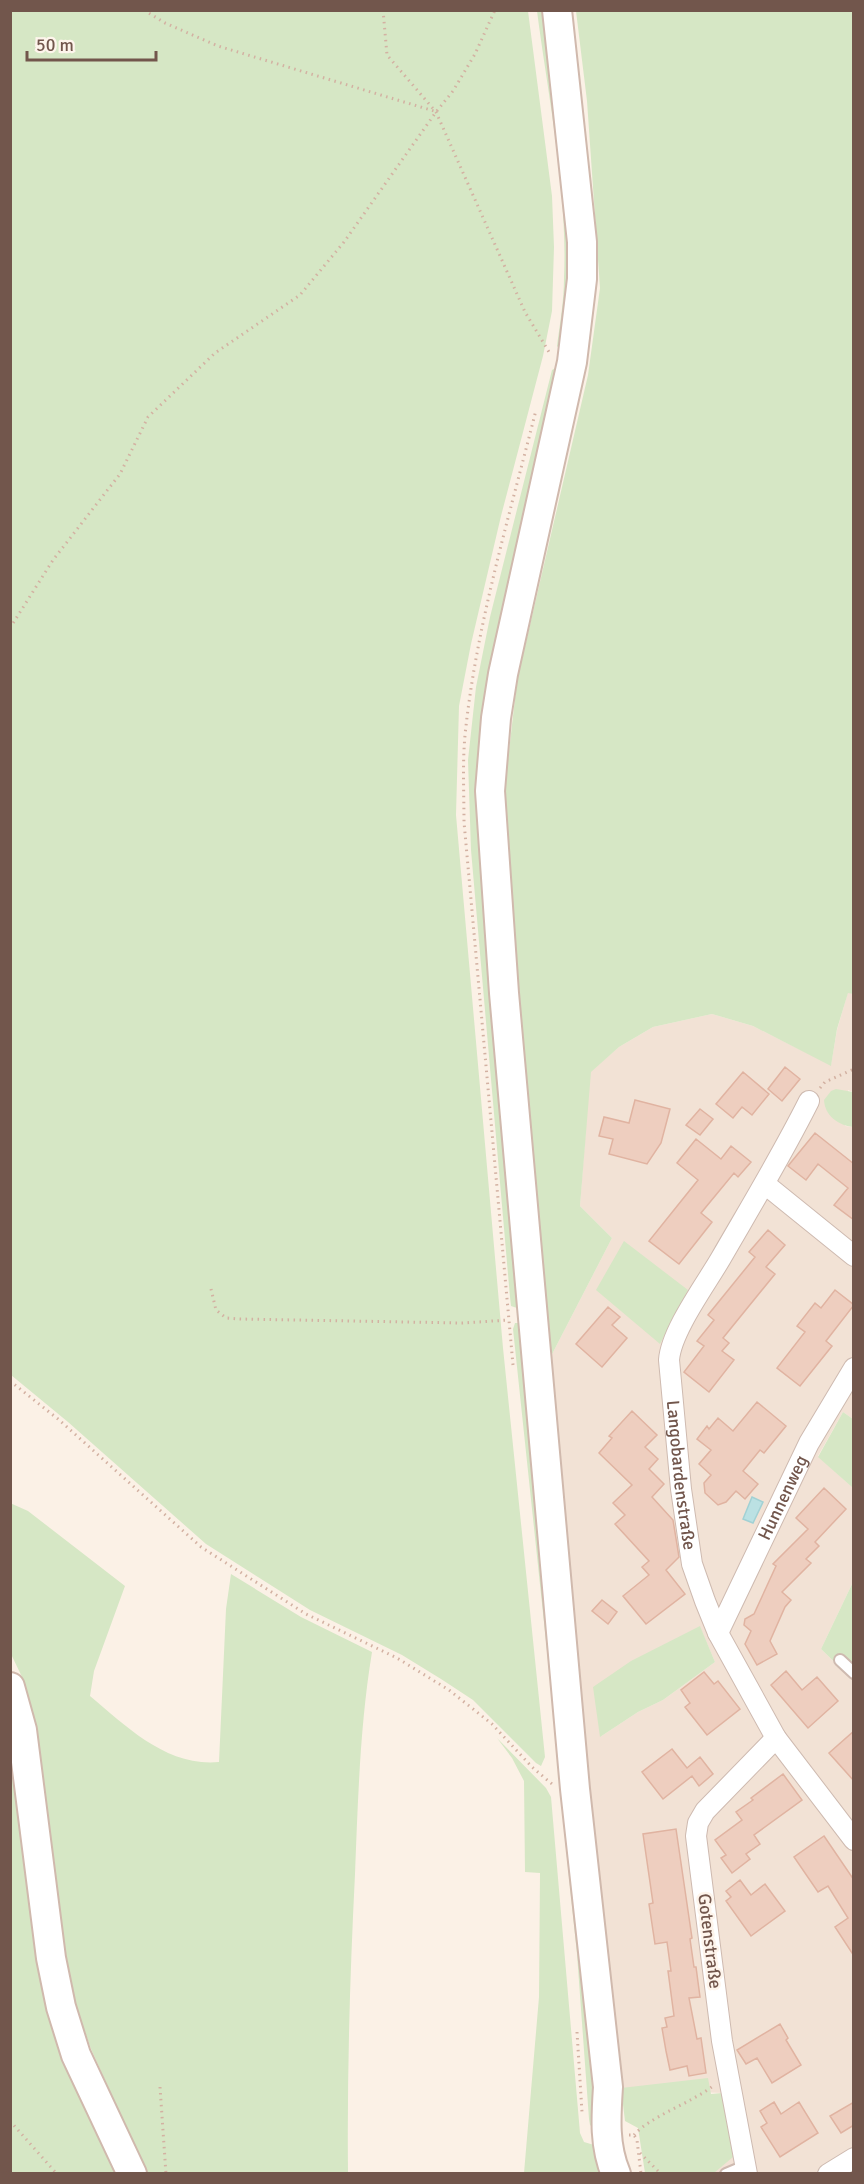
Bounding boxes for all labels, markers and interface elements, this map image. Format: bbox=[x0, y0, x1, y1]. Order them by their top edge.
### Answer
scale bar bbox=[27, 24, 156, 62]
text: 50 m bbox=[36, 34, 74, 56]
street label: Langobardenstraße bbox=[662, 1399, 701, 1551]
street label: Hunnenweg bbox=[753, 1452, 812, 1544]
street label: Gotenstraße bbox=[693, 1892, 727, 1990]

